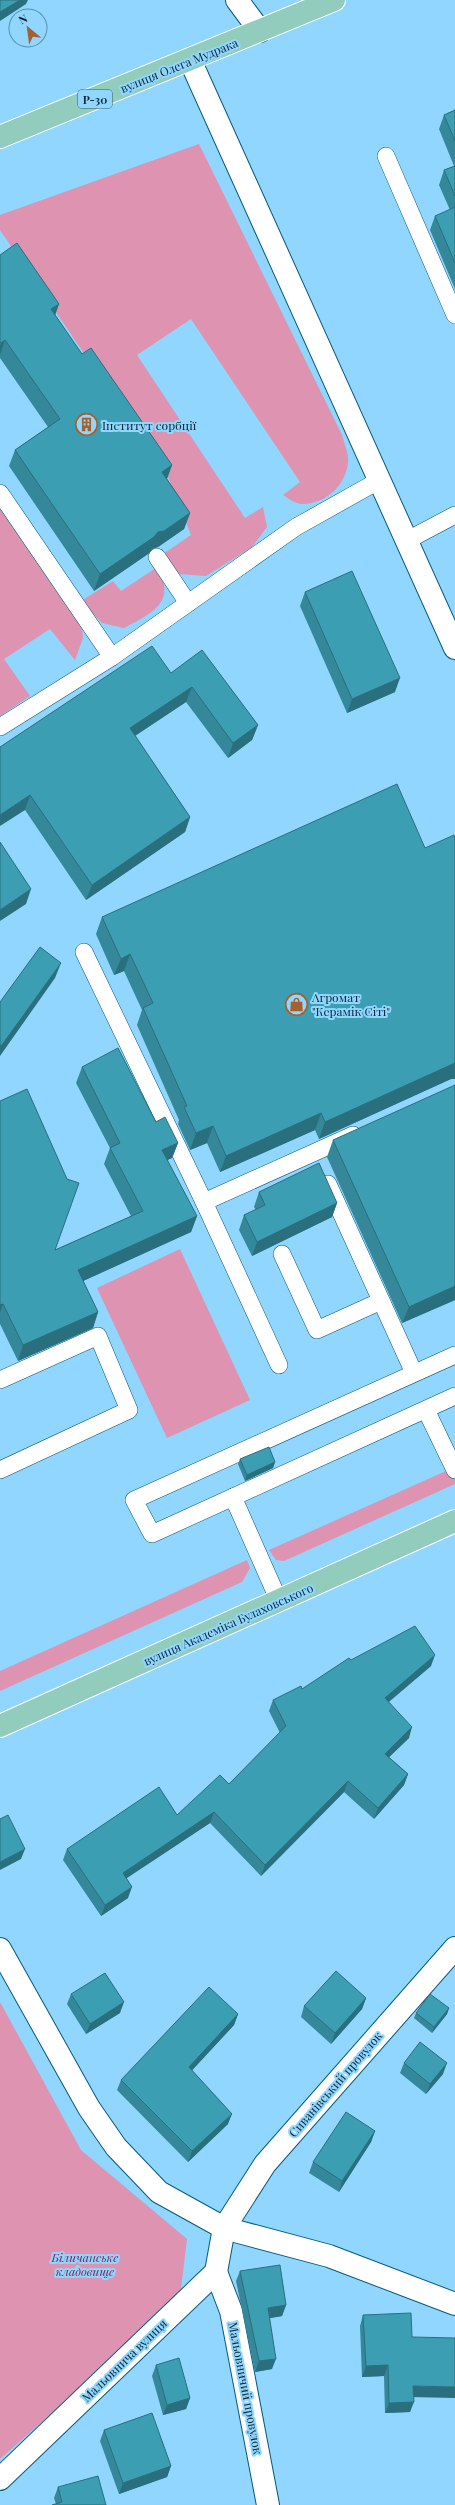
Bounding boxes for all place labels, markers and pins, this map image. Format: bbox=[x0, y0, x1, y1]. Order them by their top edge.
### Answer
building icon: Інститут сорбції bbox=[73, 412, 99, 438]
place label: Інститут сорбції bbox=[102, 417, 197, 433]
place label: Агромат "Керамік Сіті" bbox=[311, 989, 390, 1019]
shop icon: Агромат "Керамік Сіті" bbox=[284, 991, 310, 1017]

